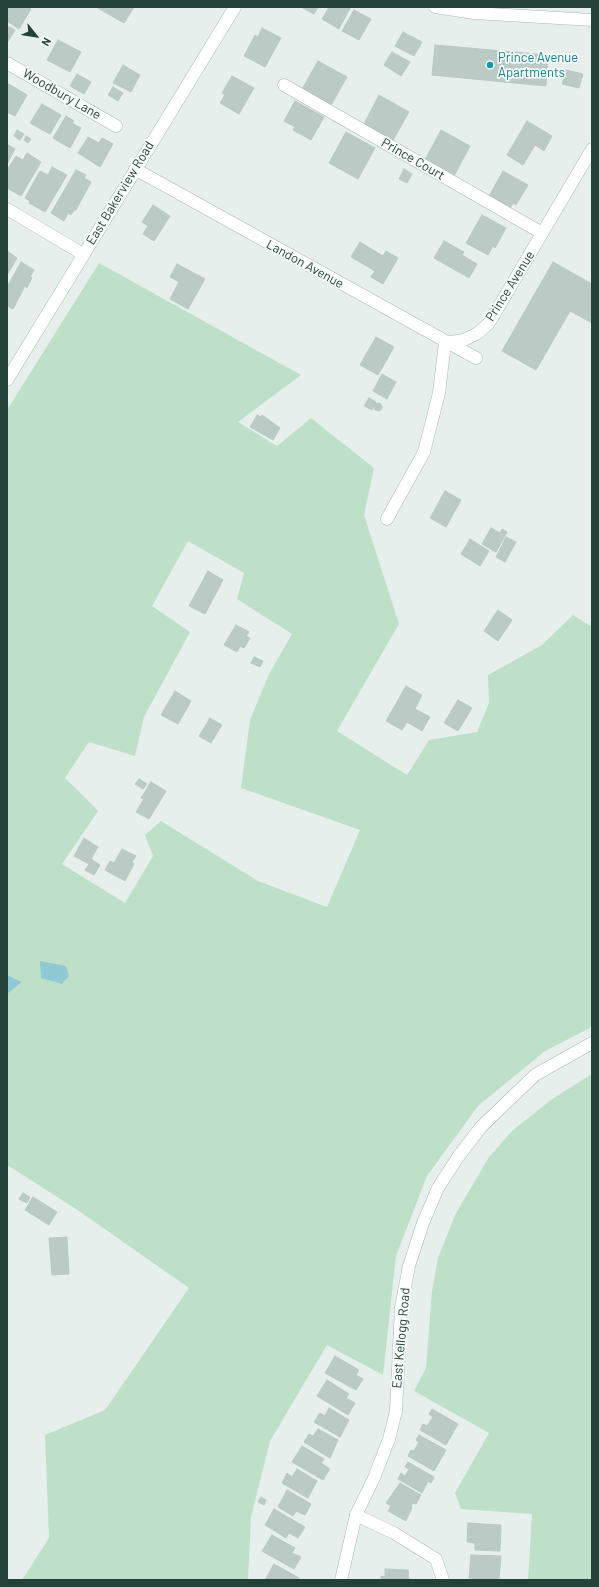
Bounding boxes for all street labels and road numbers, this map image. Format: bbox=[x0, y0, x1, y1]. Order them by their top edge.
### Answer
street label: Woodbury Lane bbox=[20, 65, 104, 123]
street label: Prince Court bbox=[379, 135, 447, 183]
street label: East Bakerview Road bbox=[83, 138, 157, 248]
street label: Landon Avenue bbox=[264, 236, 346, 292]
street label: Prince Avenue bbox=[482, 248, 538, 324]
street label: East Kellogg Road bbox=[389, 1287, 413, 1389]

